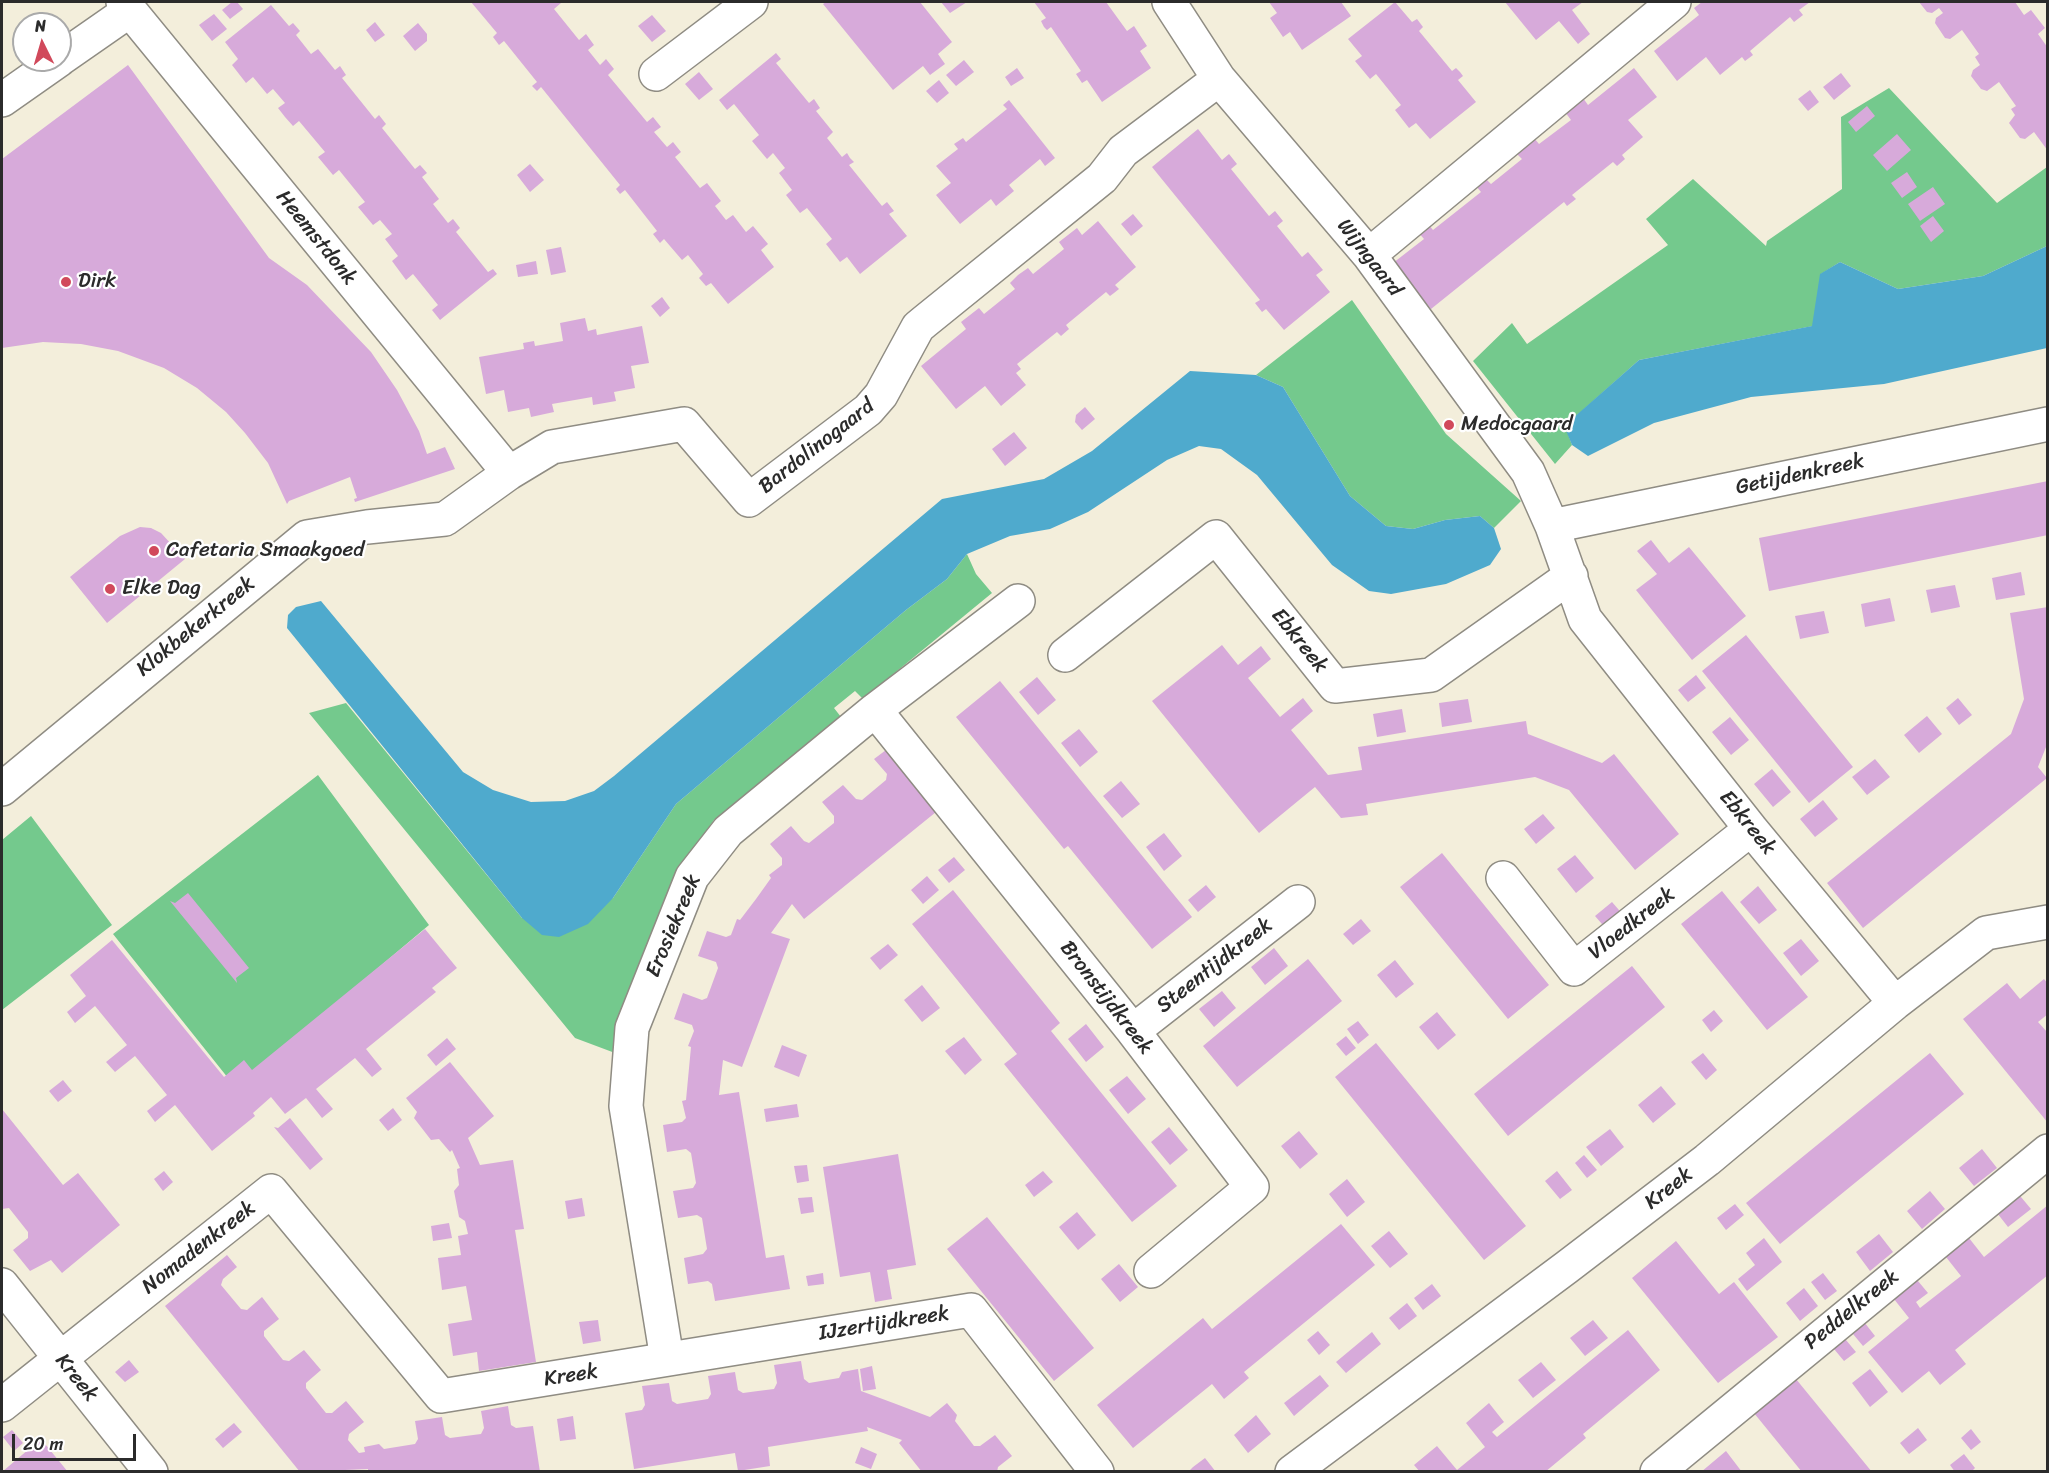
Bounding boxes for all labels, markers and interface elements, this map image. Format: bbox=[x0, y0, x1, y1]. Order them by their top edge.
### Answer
text: N bbox=[34, 11, 47, 40]
north arrow bbox=[12, 12, 72, 72]
street label: Heemstdonk bbox=[270, 186, 362, 290]
street label: Wijngaard bbox=[1331, 214, 1407, 302]
place label: Dirk bbox=[78, 269, 116, 295]
marker: Dirk bbox=[59, 275, 73, 289]
street label: Bardolinogaard bbox=[754, 394, 880, 500]
place label: Medocgaard bbox=[1461, 412, 1573, 438]
marker: Medocgaard bbox=[1442, 418, 1456, 432]
street label: Getijdenkreek bbox=[1733, 449, 1867, 501]
place label: Cafetaria Smaakgoed bbox=[166, 538, 364, 564]
marker: Cafetaria Smaakgoed bbox=[147, 544, 161, 558]
street label: Klokbekerkreek bbox=[132, 572, 260, 682]
place label: Elke Dag bbox=[122, 576, 201, 602]
marker: Elke Dag bbox=[103, 582, 117, 596]
street label: Ebkreek bbox=[1265, 604, 1333, 678]
street label: Ebkreek bbox=[1713, 786, 1781, 860]
street label: Erosiekreek bbox=[641, 871, 707, 981]
street label: Vloedkreek bbox=[1584, 882, 1680, 966]
street label: Steentijdkreek bbox=[1152, 913, 1278, 1019]
street label: Bronstijdkreek bbox=[1054, 936, 1158, 1060]
street label: Kreek bbox=[1640, 1162, 1698, 1216]
street label: Nomadenkreek bbox=[137, 1196, 261, 1300]
street label: Peddelkreek bbox=[1800, 1264, 1904, 1356]
street label: IJzertijdkreek bbox=[817, 1301, 951, 1347]
street label: Kreek bbox=[49, 1349, 103, 1407]
street label: Kreek bbox=[542, 1359, 600, 1393]
scale bar bbox=[15, 1422, 140, 1460]
text: 20 m bbox=[23, 1428, 63, 1460]

